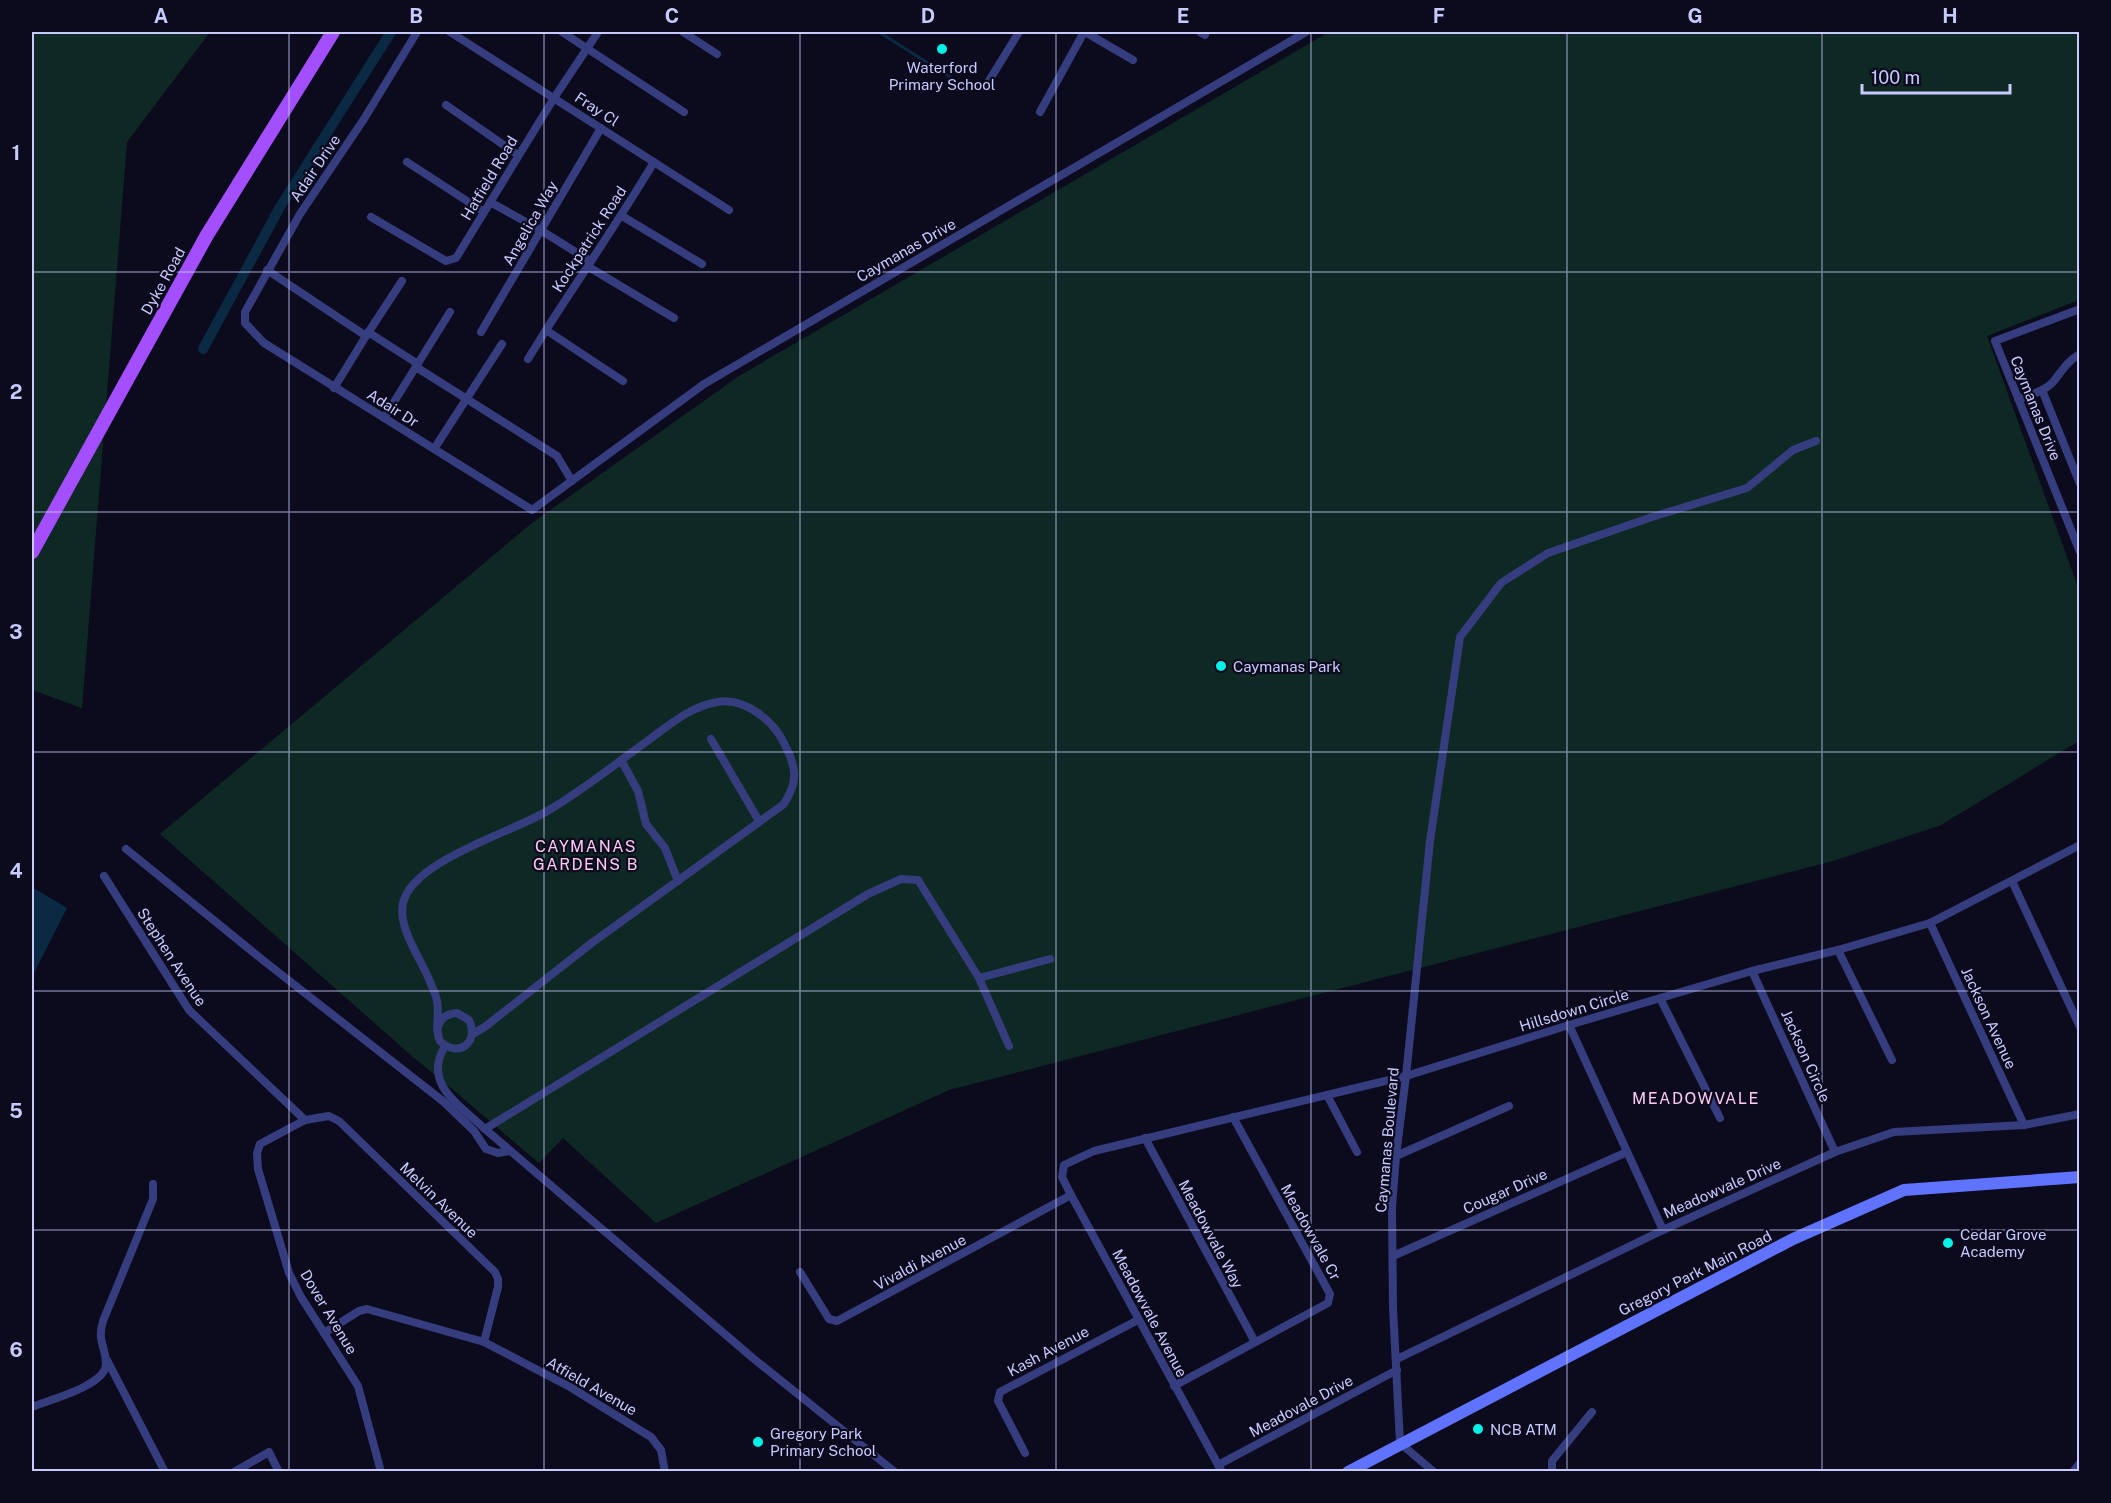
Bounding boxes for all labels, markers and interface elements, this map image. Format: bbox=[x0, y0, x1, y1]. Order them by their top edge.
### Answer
text: A bbox=[154, 4, 168, 28]
text: B bbox=[409, 4, 423, 28]
text: C bbox=[665, 4, 679, 28]
text: D bbox=[921, 4, 935, 28]
text: E bbox=[1177, 4, 1189, 28]
text: F bbox=[1433, 4, 1445, 28]
text: G bbox=[1687, 4, 1703, 28]
text: H bbox=[1942, 4, 1958, 28]
marker: Waterford Primary School bbox=[935, 42, 949, 56]
scale bar bbox=[1862, 57, 2010, 95]
place label: Waterford Primary School bbox=[889, 59, 995, 93]
text: 100 m bbox=[1871, 67, 1920, 88]
street label: Fray Cl bbox=[572, 89, 622, 129]
street label: Adair Drive bbox=[286, 131, 344, 205]
street label: Hatfield Road bbox=[457, 133, 521, 223]
text: 1 bbox=[12, 141, 20, 165]
street label: Angelica Way bbox=[499, 178, 561, 268]
street label: Kockpatrick Road bbox=[548, 183, 630, 295]
street label: Caymanas Drive bbox=[853, 215, 959, 285]
street label: Dyke Road bbox=[138, 244, 188, 318]
street label: Caymanas Drive bbox=[2007, 353, 2065, 463]
text: 2 bbox=[10, 380, 22, 404]
street label: Adair Dr bbox=[364, 386, 422, 430]
text: 3 bbox=[9, 620, 23, 644]
place label: Caymanas Park bbox=[1233, 658, 1341, 675]
marker: Caymanas Park bbox=[1214, 659, 1228, 673]
district label: CAYMANAS GARDENS B bbox=[533, 837, 639, 874]
text: 4 bbox=[9, 859, 23, 883]
street label: Stephen Avenue bbox=[134, 905, 210, 1009]
street label: Jackson Avenue bbox=[1958, 964, 2020, 1072]
street label: Hillsdown Circle bbox=[1517, 985, 1631, 1035]
street label: Jackson Circle bbox=[1778, 1007, 1834, 1105]
street label: Caymanas Boulevard bbox=[1372, 1067, 1402, 1213]
district label: MEADOWVALE bbox=[1632, 1089, 1760, 1108]
text: 5 bbox=[9, 1099, 23, 1123]
street label: Meadowvale Drive bbox=[1661, 1154, 1783, 1222]
street label: Melvin Avenue bbox=[397, 1159, 481, 1241]
street label: Cougar Drive bbox=[1460, 1165, 1550, 1217]
street label: Meadowvale Way bbox=[1175, 1177, 1247, 1291]
street label: Meadowvale Cr bbox=[1278, 1181, 1344, 1283]
place label: Cedar Grove Academy bbox=[1960, 1226, 2047, 1260]
street label: Gregory Park Main Road bbox=[1616, 1227, 1774, 1319]
street label: Vivaldi Avenue bbox=[871, 1231, 969, 1293]
marker: Cedar Grove Academy bbox=[1941, 1236, 1955, 1250]
street label: Meadowvale Avenue bbox=[1109, 1246, 1191, 1380]
street label: Dover Avenue bbox=[297, 1267, 361, 1357]
street label: Kash Avenue bbox=[1004, 1322, 1092, 1380]
text: 6 bbox=[9, 1338, 23, 1362]
street label: Atfield Avenue bbox=[544, 1353, 640, 1419]
street label: Meadovale Drive bbox=[1246, 1372, 1356, 1440]
place label: NCB ATM bbox=[1490, 1421, 1557, 1438]
marker: NCB ATM bbox=[1471, 1422, 1485, 1436]
place label: Gregory Park Primary School bbox=[770, 1425, 876, 1459]
marker: Gregory Park Primary School bbox=[751, 1435, 765, 1449]

